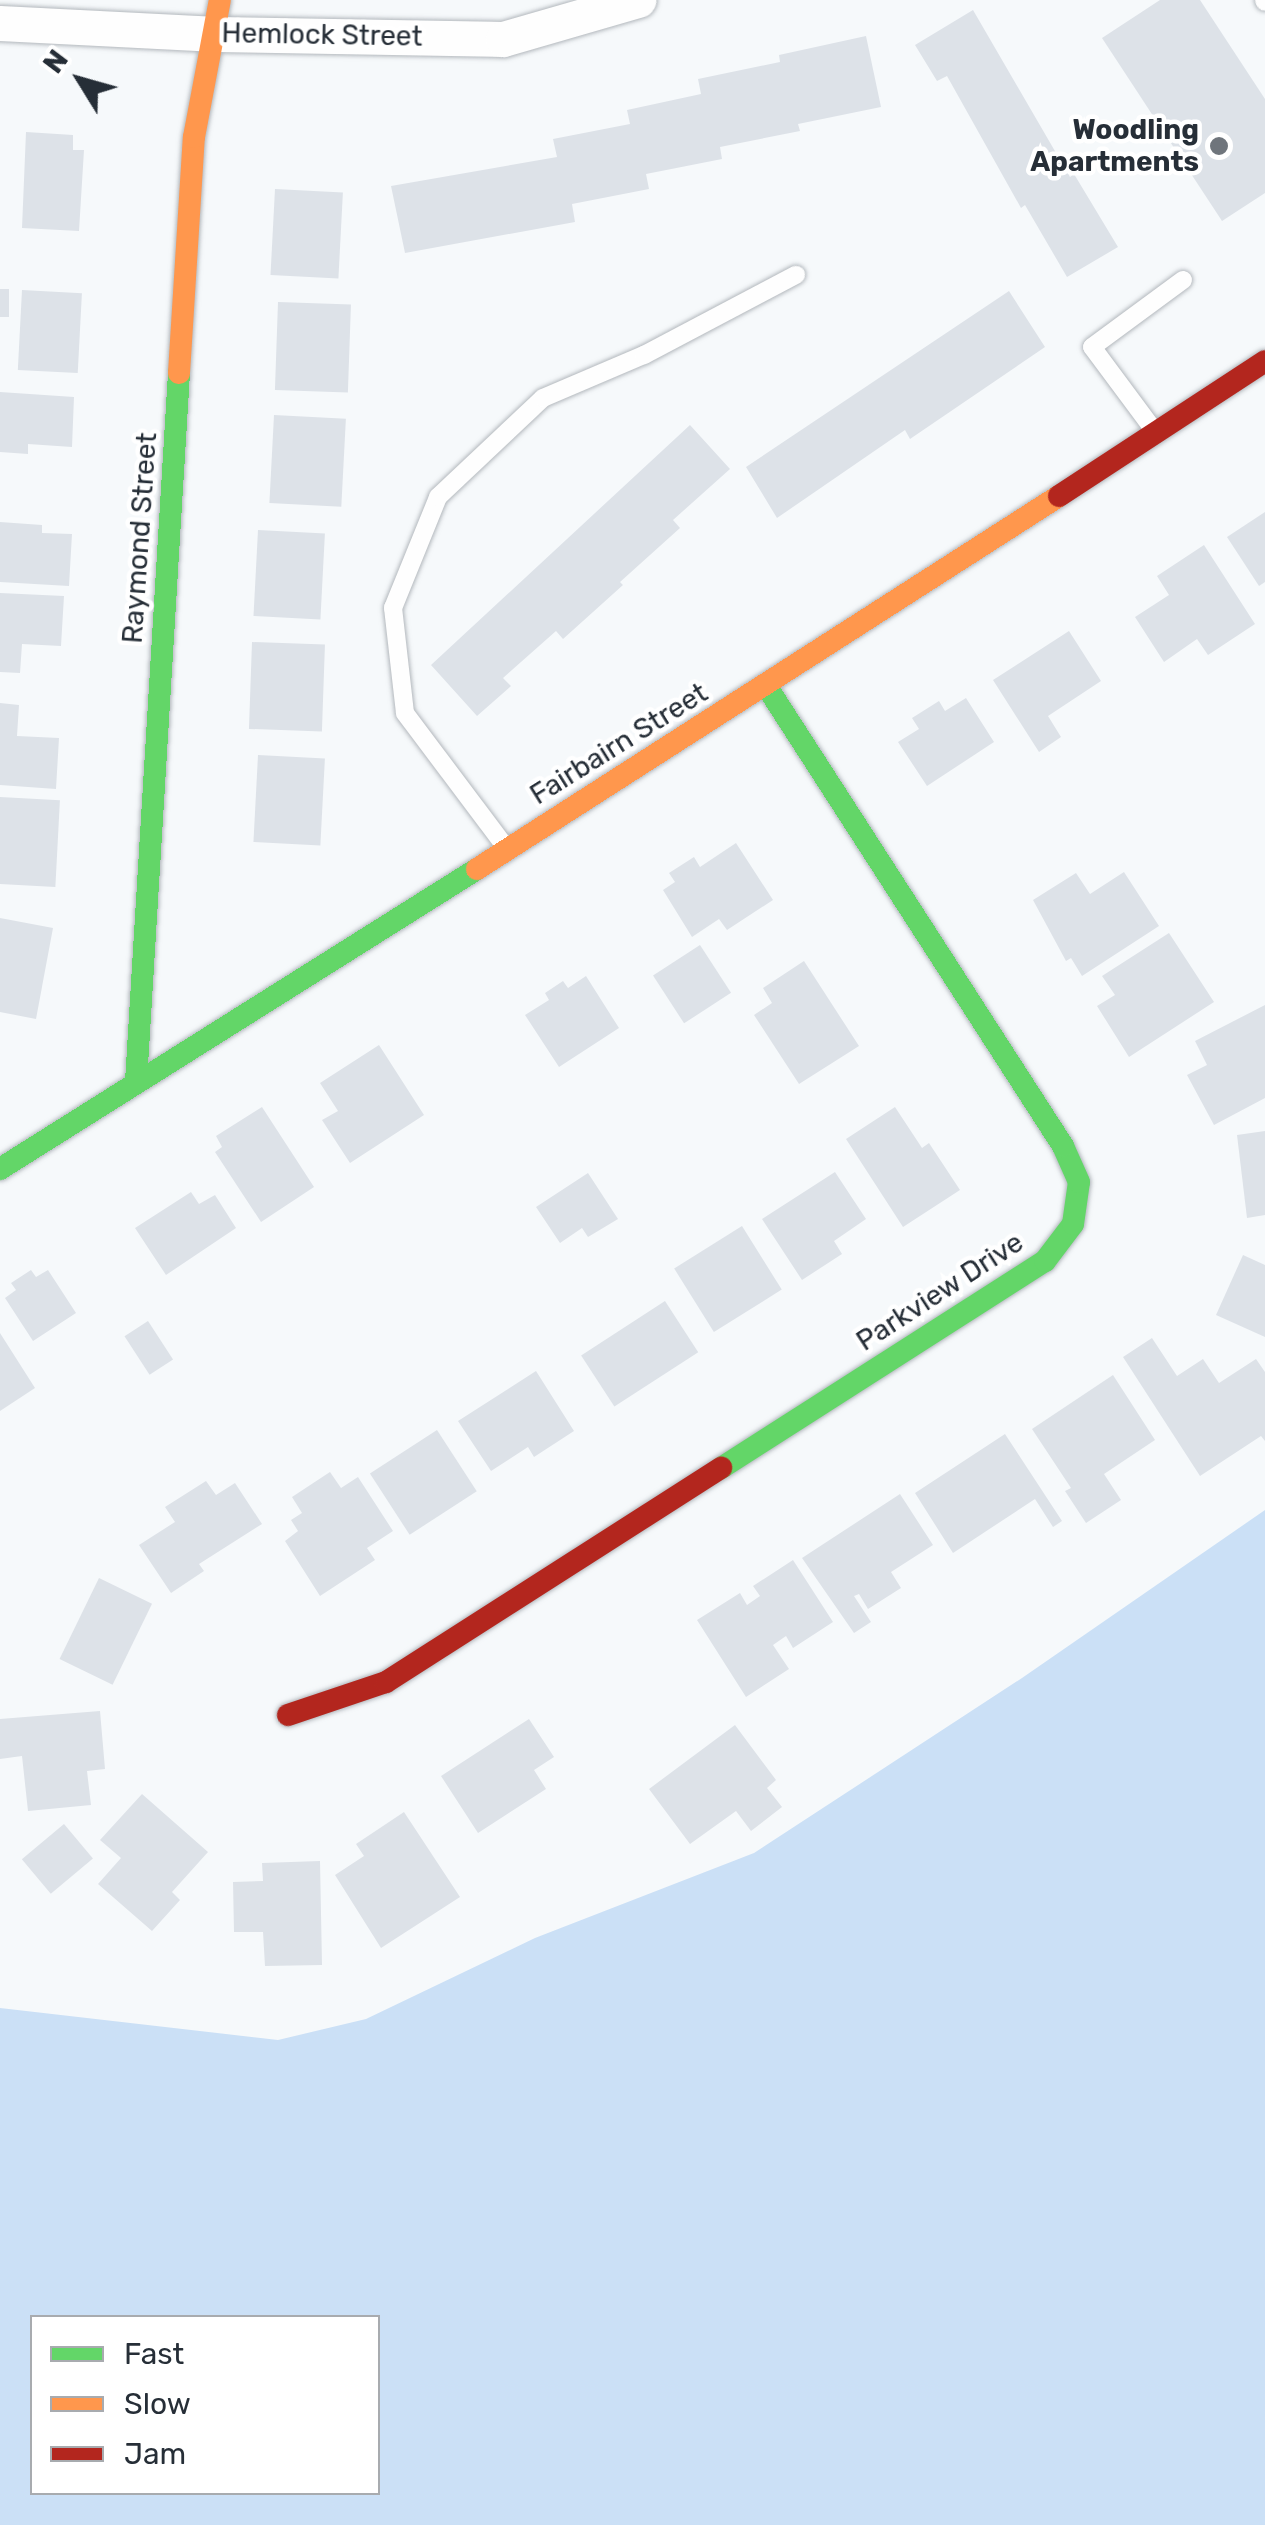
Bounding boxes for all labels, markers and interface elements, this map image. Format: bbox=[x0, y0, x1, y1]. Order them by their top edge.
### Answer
street label: Hemlock Street bbox=[221, 16, 423, 54]
north arrow bbox=[30, 30, 130, 130]
text: N bbox=[36, 44, 75, 80]
place label: Woodling Apartments bbox=[1030, 113, 1199, 179]
marker: Woodling Apartments bbox=[1208, 135, 1230, 157]
street label: Raymond Street bbox=[116, 431, 164, 645]
street label: Fairbairn Street bbox=[524, 676, 714, 812]
street label: Parkview Drive bbox=[850, 1225, 1030, 1359]
legend bbox=[30, 2315, 380, 2495]
text: Fast bbox=[124, 2336, 184, 2372]
text: Slow bbox=[124, 2386, 191, 2422]
text: Jam bbox=[124, 2436, 186, 2472]

